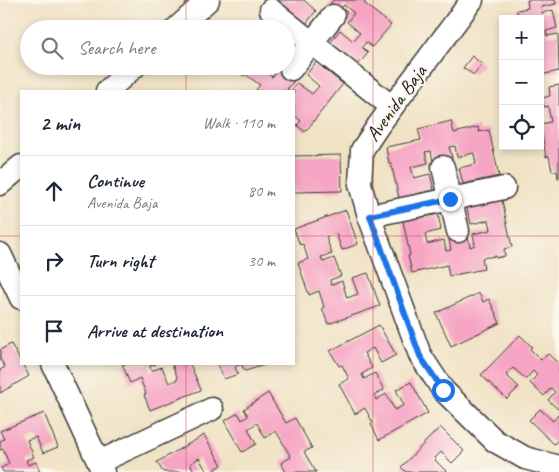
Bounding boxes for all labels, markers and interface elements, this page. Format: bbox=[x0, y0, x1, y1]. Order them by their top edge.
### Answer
map controls bbox=[499, 15, 544, 150]
button: + bbox=[499, 15, 544, 60]
search box bbox=[20, 20, 295, 75]
icon: search bbox=[38, 34, 66, 62]
text: Search here bbox=[78, 36, 155, 60]
street label: Avenida Baja bbox=[360, 58, 433, 146]
button: − bbox=[499, 60, 544, 105]
button: locate bbox=[499, 105, 544, 150]
text: 2 min bbox=[40, 110, 80, 136]
text: Walk · 110 m bbox=[203, 113, 275, 133]
text: Continue bbox=[87, 169, 144, 193]
icon: ahead bbox=[40, 177, 68, 205]
text: 80 m bbox=[248, 181, 275, 201]
route end bbox=[439, 188, 462, 211]
text: Avenida Baja bbox=[87, 193, 157, 213]
icon: right bbox=[40, 247, 68, 275]
text: Turn right bbox=[87, 249, 154, 273]
text: 30 m bbox=[248, 251, 275, 271]
icon: arrive bbox=[40, 317, 68, 345]
text: Arrive at destination bbox=[87, 319, 223, 343]
route start bbox=[432, 379, 455, 402]

